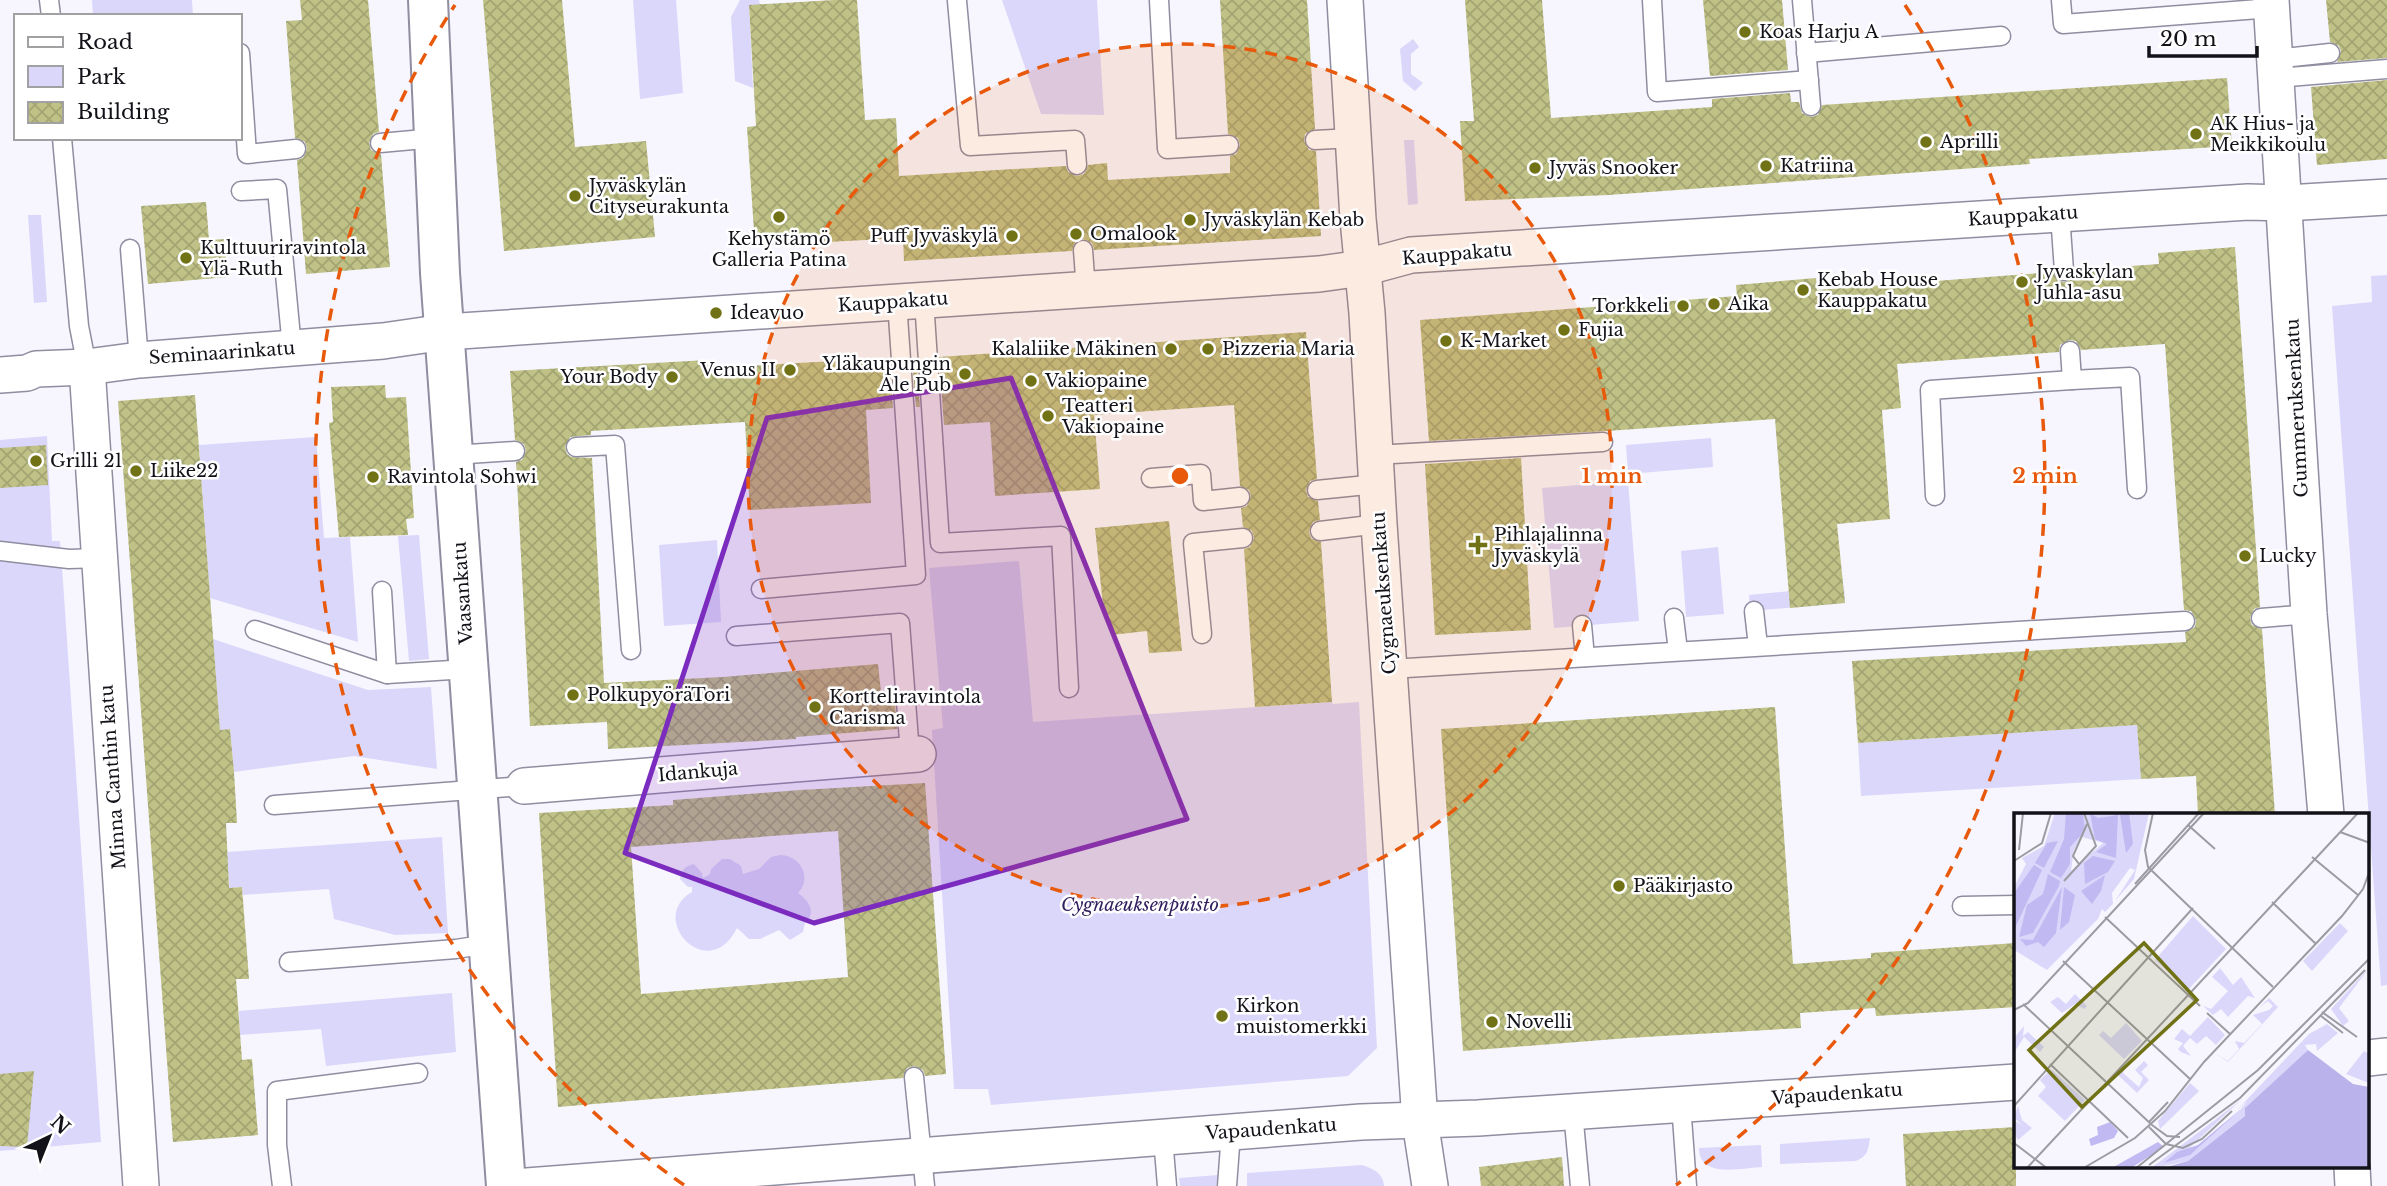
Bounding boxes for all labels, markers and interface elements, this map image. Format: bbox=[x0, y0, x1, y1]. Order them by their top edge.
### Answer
legend bbox=[14, 14, 242, 140]
scale bar bbox=[2149, 14, 2258, 58]
place label: Koas Harju A bbox=[1759, 21, 1880, 43]
marker: Koas Harju A bbox=[1737, 24, 1753, 40]
text: 20 m bbox=[2160, 26, 2217, 52]
text: Road bbox=[77, 29, 133, 55]
text: Park bbox=[77, 64, 126, 90]
text: Building bbox=[77, 99, 170, 125]
place label: AK Hius- ja Meikkikoulu bbox=[2209, 113, 2326, 156]
marker: AK Hius- ja Meikkikoulu bbox=[2188, 126, 2204, 142]
place label: Aprilli bbox=[1939, 131, 1999, 153]
marker: Aprilli bbox=[1918, 134, 1934, 150]
place label: Katriina bbox=[1780, 155, 1854, 177]
place label: Jyväs Snooker bbox=[1547, 157, 1679, 179]
marker: Katriina bbox=[1758, 158, 1774, 174]
marker: Jyväs Snooker bbox=[1527, 160, 1543, 176]
place label: Jyväskylän Cityseurakunta bbox=[587, 175, 729, 218]
marker: Jyväskylän Cityseurakunta bbox=[567, 188, 583, 204]
street label: Kauppakatu bbox=[1967, 201, 2079, 231]
marker: Kehystämö Galleria Patina bbox=[771, 209, 787, 225]
place label: Jyväskylän Kebab bbox=[1202, 209, 1364, 231]
marker: Jyväskylän Kebab bbox=[1182, 212, 1198, 228]
place label: Omalook bbox=[1090, 223, 1177, 245]
place label: Puff Jyväskylä bbox=[870, 225, 998, 247]
marker: Omalook bbox=[1068, 226, 1084, 242]
place label: Kehystämö Galleria Patina bbox=[712, 228, 846, 271]
marker: Puff Jyväskylä bbox=[1004, 228, 1020, 244]
place label: Kulttuuriravintola Ylä-Ruth bbox=[199, 237, 366, 280]
street label: Kauppakatu bbox=[1401, 238, 1513, 270]
marker: Kulttuuriravintola Ylä-Ruth bbox=[178, 250, 194, 266]
place label: Jyvaskylan Juhla-asu bbox=[2034, 261, 2134, 304]
place label: Kebab House Kauppakatu bbox=[1817, 269, 1938, 312]
marker: Jyvaskylan Juhla-asu bbox=[2014, 274, 2030, 290]
marker: Kebab House Kauppakatu bbox=[1795, 282, 1811, 298]
street label: Kauppakatu bbox=[837, 287, 949, 317]
place label: Aika bbox=[1727, 293, 1769, 315]
place label: Torkkeli bbox=[1592, 295, 1669, 317]
marker: Aika bbox=[1706, 296, 1722, 312]
marker: Torkkeli bbox=[1675, 298, 1691, 314]
place label: Ideavuo bbox=[730, 302, 804, 324]
marker: Ideavuo bbox=[708, 305, 724, 321]
street label: Gummeruksenkatu bbox=[2281, 318, 2313, 498]
place label: Fujia bbox=[1578, 319, 1624, 341]
marker: Fujia bbox=[1556, 322, 1572, 338]
place label: K-Market bbox=[1460, 330, 1547, 352]
marker: K-Market bbox=[1438, 333, 1454, 349]
street label: Seminaarinkatu bbox=[148, 337, 296, 369]
place label: Kalaliike Mäkinen bbox=[991, 338, 1157, 360]
place label: Pizzeria Maria bbox=[1222, 338, 1355, 360]
marker: Kalaliike Mäkinen bbox=[1163, 341, 1179, 357]
marker: Pizzeria Maria bbox=[1200, 341, 1216, 357]
place label: Yläkaupungin Ale Pub bbox=[822, 353, 951, 396]
place label: Venus II bbox=[699, 359, 776, 381]
marker: Venus II bbox=[782, 362, 798, 378]
place label: Your Body bbox=[559, 366, 658, 388]
marker: Yläkaupungin Ale Pub bbox=[957, 366, 973, 382]
marker: Your Body bbox=[664, 369, 680, 385]
place label: Vakiopaine bbox=[1044, 370, 1147, 392]
marker: Vakiopaine bbox=[1023, 373, 1039, 389]
place label: Teatteri Vakiopaine bbox=[1061, 395, 1164, 438]
marker: Teatteri Vakiopaine bbox=[1040, 408, 1056, 424]
place label: Grilli 21 bbox=[50, 450, 123, 472]
marker: Grilli 21 bbox=[28, 453, 44, 469]
place label: Liike22 bbox=[150, 460, 218, 482]
marker: Liike22 bbox=[128, 463, 144, 479]
text: 1 min bbox=[1582, 463, 1642, 489]
text: 2 min bbox=[2012, 463, 2078, 489]
centre of rings bbox=[1168, 464, 1192, 488]
place label: Ravintola Sohwi bbox=[387, 466, 537, 488]
marker: Ravintola Sohwi bbox=[365, 469, 381, 485]
street label: Cygnaeuksenkatu bbox=[1367, 511, 1401, 675]
place label: Pihlajalinna Jyväskylä bbox=[1492, 524, 1603, 567]
marker: Pihlajalinna Jyväskylä bbox=[1468, 535, 1488, 555]
street label: Vaasankatu bbox=[448, 541, 478, 646]
place label: Lucky bbox=[2259, 545, 2317, 567]
marker: Lucky bbox=[2237, 548, 2253, 564]
street label: Minna Canthin katu bbox=[96, 684, 130, 870]
place label: PolkupyöräTori bbox=[587, 684, 730, 706]
place label: Kortteliravintola Carisma bbox=[829, 686, 981, 729]
marker: PolkupyöräTori bbox=[565, 687, 581, 703]
marker: Kortteliravintola Carisma bbox=[807, 699, 823, 715]
street label: Idankuja bbox=[657, 758, 739, 786]
inset map bbox=[2014, 813, 2370, 1168]
place label: Pääkirjasto bbox=[1633, 875, 1733, 897]
marker: Pääkirjasto bbox=[1611, 878, 1627, 894]
park label: Cygnaeuksenpuisto bbox=[1061, 894, 1219, 916]
place label: Kirkon muistomerkki bbox=[1236, 995, 1367, 1038]
marker: Kirkon muistomerkki bbox=[1214, 1008, 1230, 1024]
place label: Novelli bbox=[1506, 1011, 1572, 1033]
marker: Novelli bbox=[1484, 1014, 1500, 1030]
street label: Vapaudenkatu bbox=[1770, 1078, 1903, 1110]
north arrow bbox=[14, 1102, 84, 1172]
text: N bbox=[46, 1110, 75, 1140]
street label: Vapaudenkatu bbox=[1204, 1113, 1337, 1145]

